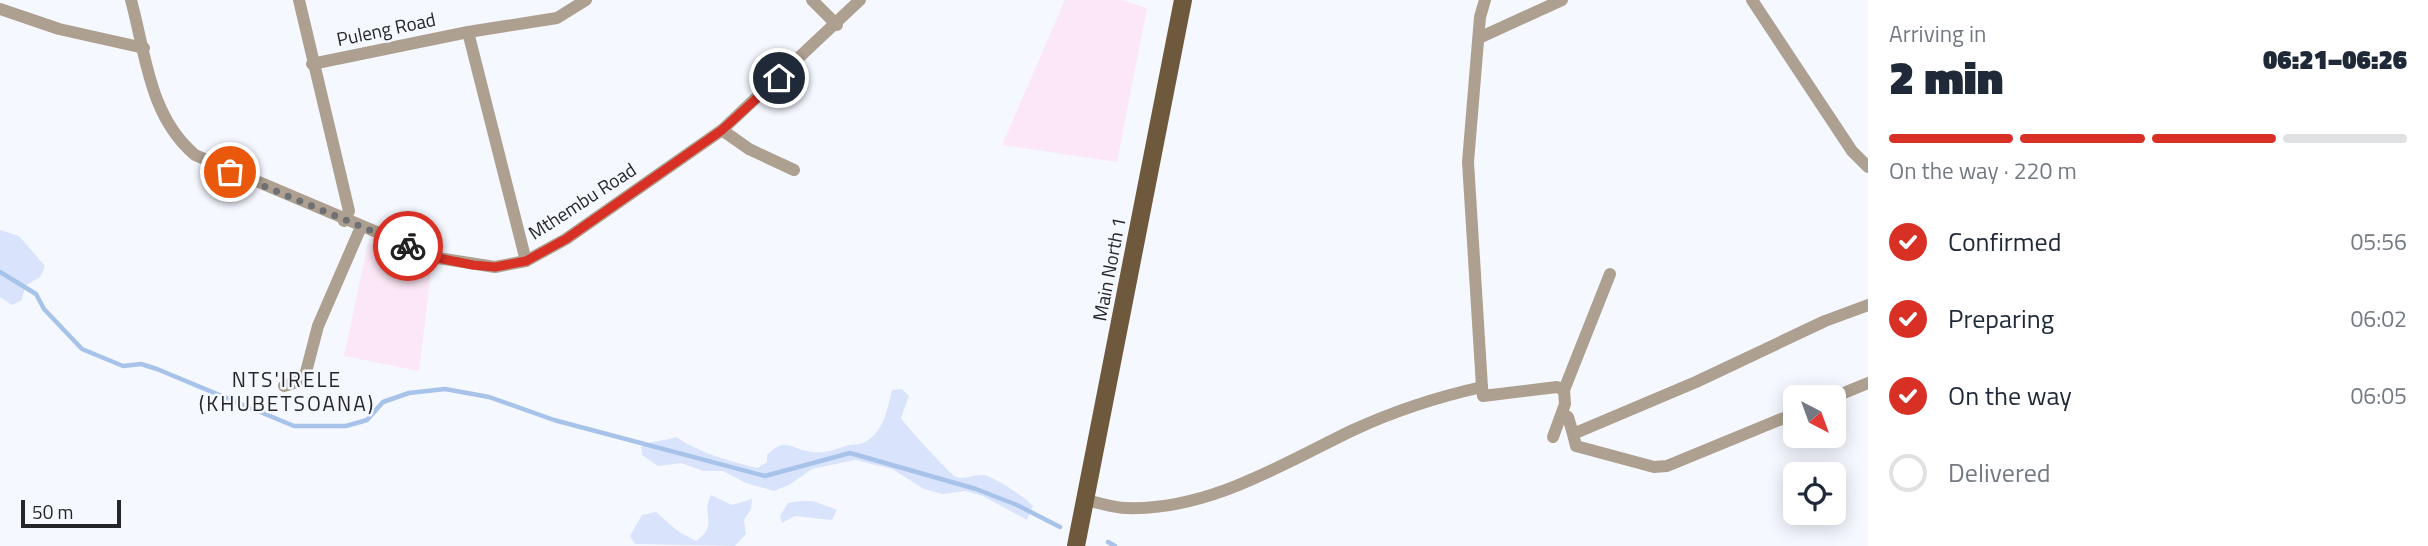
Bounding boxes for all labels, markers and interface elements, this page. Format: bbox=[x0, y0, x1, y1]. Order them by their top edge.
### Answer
street label: Puleng Road bbox=[334, 4, 438, 53]
text: Arriving in bbox=[1889, 16, 1986, 51]
text: 06:21–06:26 bbox=[2263, 40, 2407, 79]
text: 2 min bbox=[1889, 42, 2003, 112]
pin bbox=[749, 48, 809, 108]
icon: home bbox=[760, 59, 798, 97]
pin bbox=[200, 142, 260, 202]
icon: bag bbox=[211, 153, 249, 191]
text: On the way · 220 m bbox=[1889, 153, 2077, 188]
street label: Mthembu Road bbox=[522, 155, 642, 246]
courier bbox=[373, 211, 443, 281]
street label: Main North 1 bbox=[1084, 215, 1133, 323]
text: Confirmed bbox=[1948, 222, 2062, 261]
icon: check bbox=[1889, 223, 1927, 261]
text: 05:56 bbox=[2350, 224, 2407, 259]
icon: bike bbox=[389, 227, 427, 265]
text: Preparing bbox=[1948, 299, 2054, 338]
icon: check bbox=[1889, 300, 1927, 338]
text: 06:02 bbox=[2350, 301, 2407, 336]
district label: NTS'IRELE (KHUBETSOANA) bbox=[199, 363, 375, 419]
text: On the way bbox=[1948, 376, 2072, 415]
icon: check bbox=[1889, 377, 1927, 415]
text: 06:05 bbox=[2350, 378, 2407, 413]
north arrow bbox=[1783, 385, 1846, 448]
map controls bbox=[1783, 385, 1846, 525]
text: Delivered bbox=[1948, 453, 2051, 492]
button: locate bbox=[1783, 462, 1846, 525]
scale bar bbox=[21, 497, 121, 529]
text: 50 m bbox=[32, 497, 73, 526]

